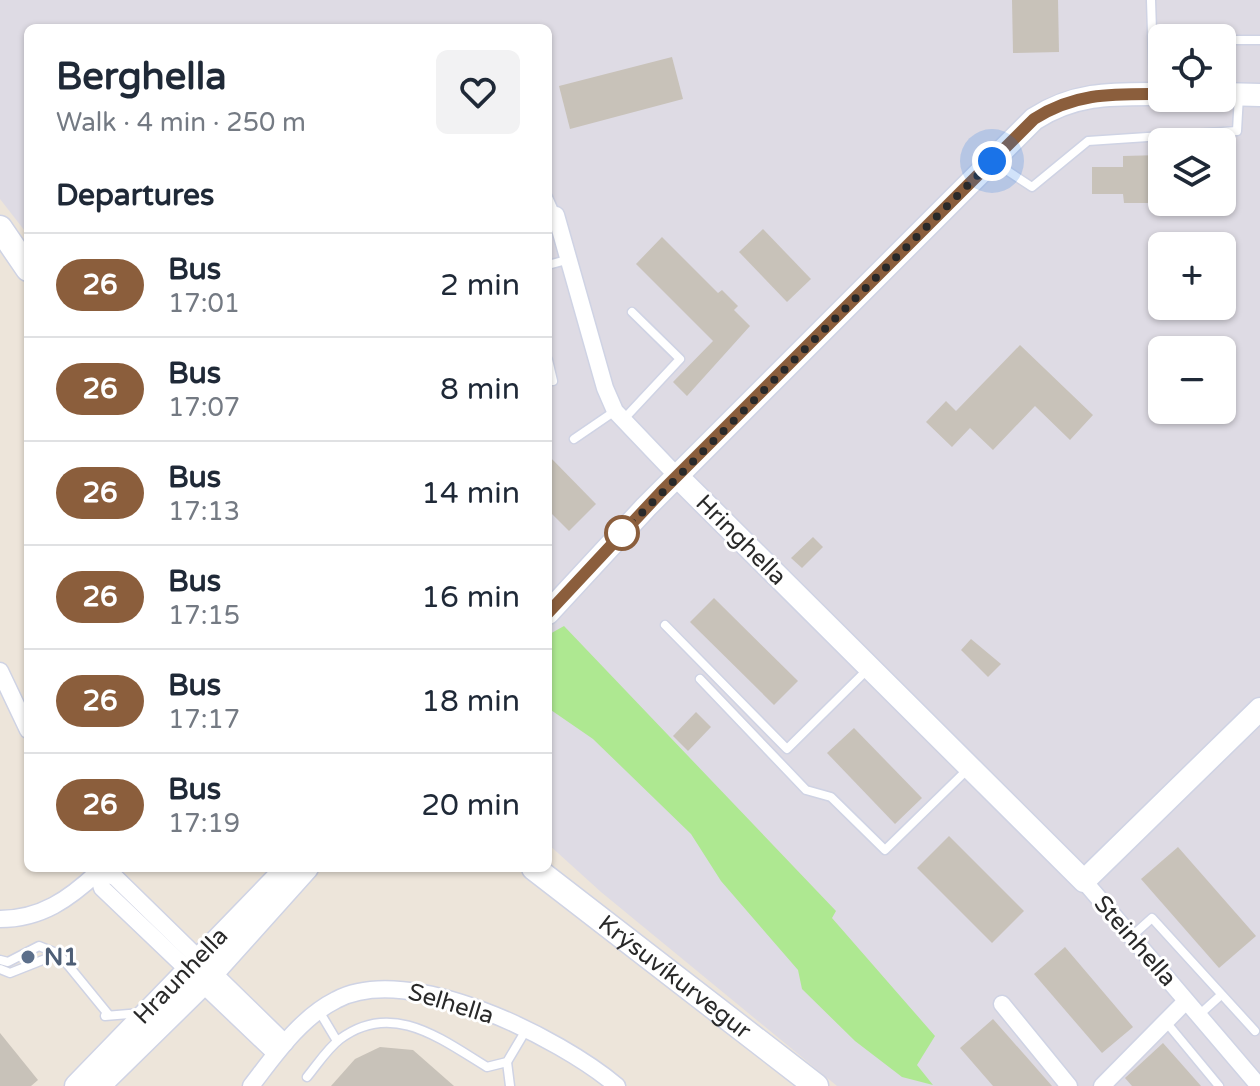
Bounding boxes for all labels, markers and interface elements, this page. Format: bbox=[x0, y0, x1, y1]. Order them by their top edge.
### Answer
map controls bbox=[1148, 24, 1236, 424]
button: locate bbox=[1148, 24, 1236, 112]
button: heart bbox=[436, 50, 520, 134]
text: Berghella bbox=[56, 54, 227, 100]
text: Walk · 4 min · 250 m bbox=[56, 107, 306, 138]
button: layers bbox=[1148, 128, 1236, 216]
your location bbox=[972, 141, 1012, 181]
text: Departures bbox=[56, 177, 214, 214]
button: + bbox=[1148, 232, 1236, 320]
text: Bus bbox=[168, 251, 221, 288]
text: 2 min bbox=[440, 267, 520, 304]
text: 26 bbox=[82, 268, 118, 302]
text: 17:01 bbox=[168, 288, 240, 319]
button: − bbox=[1148, 336, 1236, 424]
text: Bus bbox=[168, 355, 221, 392]
text: 8 min bbox=[440, 371, 520, 408]
text: 26 bbox=[82, 372, 118, 406]
text: 17:07 bbox=[168, 392, 240, 423]
text: Bus bbox=[168, 459, 221, 496]
text: 14 min bbox=[421, 475, 520, 512]
text: 26 bbox=[82, 476, 118, 510]
street label: Hringhella bbox=[690, 489, 792, 591]
text: 17:13 bbox=[168, 496, 240, 527]
unlabelled marker bbox=[605, 516, 639, 550]
text: Bus bbox=[168, 563, 221, 600]
text: 16 min bbox=[421, 579, 520, 616]
text: 26 bbox=[82, 580, 118, 614]
text: 17:15 bbox=[168, 600, 240, 631]
text: Bus bbox=[168, 667, 221, 704]
text: 18 min bbox=[421, 683, 520, 720]
text: 26 bbox=[82, 684, 118, 718]
text: 17:17 bbox=[168, 704, 240, 735]
text: Bus bbox=[168, 771, 221, 808]
text: 20 min bbox=[421, 787, 520, 824]
text: 26 bbox=[82, 788, 118, 822]
text: 17:19 bbox=[168, 808, 240, 839]
street label: Steinhella bbox=[1088, 890, 1182, 992]
street label: Krýsuvíkurvegur bbox=[593, 909, 758, 1045]
street label: Hraunhella bbox=[128, 922, 234, 1030]
place label: N1 bbox=[44, 943, 78, 972]
marker: N1 bbox=[19, 948, 37, 966]
street label: Selhella bbox=[405, 977, 497, 1031]

